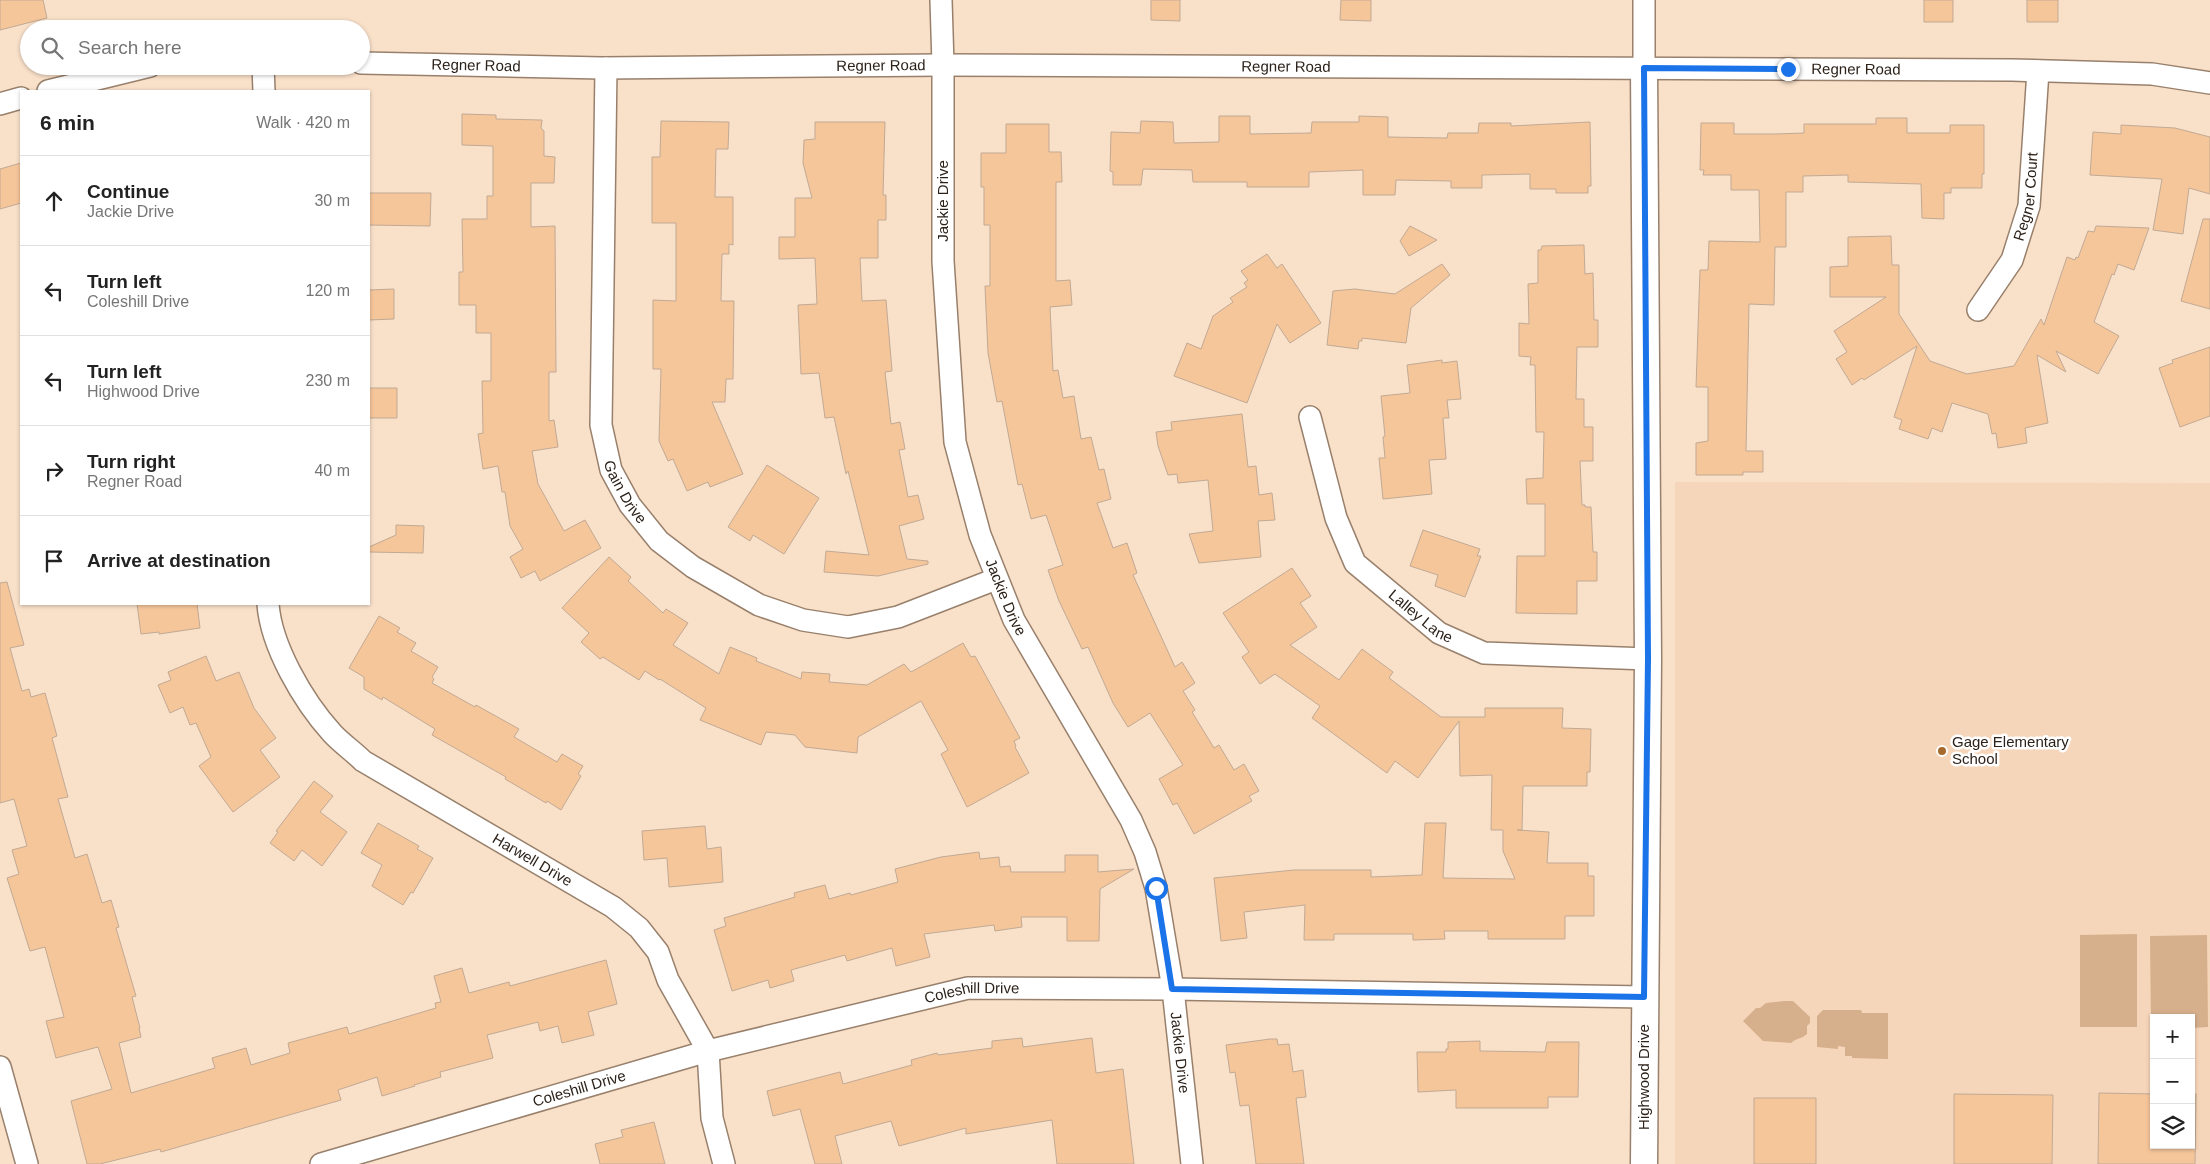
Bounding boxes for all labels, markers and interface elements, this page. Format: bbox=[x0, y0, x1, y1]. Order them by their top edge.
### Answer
search box bbox=[20, 20, 370, 75]
icon: search bbox=[38, 34, 66, 62]
text: Search here bbox=[78, 37, 182, 58]
street label: Regner Road bbox=[431, 55, 521, 74]
street label: Regner Road bbox=[836, 56, 926, 74]
street label: Regner Road bbox=[1241, 57, 1331, 75]
route end bbox=[1777, 58, 1800, 81]
street label: Regner Road bbox=[1811, 60, 1901, 77]
text: 6 min bbox=[40, 111, 95, 134]
text: Walk · 420 m bbox=[256, 114, 350, 131]
street label: Regner Court bbox=[2010, 151, 2041, 243]
street label: Jackie Drive bbox=[934, 160, 951, 242]
text: Continue bbox=[87, 181, 169, 202]
icon: ahead bbox=[40, 187, 68, 215]
text: 30 m bbox=[314, 192, 350, 209]
text: Jackie Drive bbox=[87, 203, 174, 220]
text: Turn left bbox=[87, 271, 162, 292]
icon: left bbox=[40, 277, 68, 305]
text: 120 m bbox=[306, 282, 350, 299]
text: Coleshill Drive bbox=[87, 293, 189, 310]
text: Turn left bbox=[87, 361, 162, 382]
icon: left bbox=[40, 367, 68, 395]
text: 230 m bbox=[306, 372, 350, 389]
text: Highwood Drive bbox=[87, 383, 200, 400]
text: Turn right bbox=[87, 451, 175, 472]
icon: right bbox=[40, 457, 68, 485]
street label: Gain Drive bbox=[601, 459, 650, 527]
text: 40 m bbox=[314, 462, 350, 479]
text: Regner Road bbox=[87, 473, 182, 490]
icon: arrive bbox=[40, 547, 68, 575]
text: Arrive at destination bbox=[87, 550, 271, 571]
street label: Jackie Drive bbox=[982, 556, 1030, 638]
street label: Lalley Lane bbox=[1386, 586, 1455, 646]
place label: Gage Elementary School bbox=[1952, 733, 2069, 767]
marker: Gage Elementary School bbox=[1936, 745, 1948, 757]
street label: Harwell Drive bbox=[490, 830, 575, 889]
route start bbox=[1145, 877, 1168, 900]
street label: Coleshill Drive bbox=[922, 979, 1019, 1006]
street label: Jackie Drive bbox=[1168, 1011, 1193, 1094]
map controls bbox=[2150, 1014, 2195, 1149]
button: + bbox=[2150, 1014, 2195, 1059]
street label: Highwood Drive bbox=[1635, 1024, 1652, 1130]
button: − bbox=[2150, 1059, 2195, 1104]
street label: Coleshill Drive bbox=[531, 1067, 628, 1110]
button: layers bbox=[2150, 1104, 2195, 1149]

